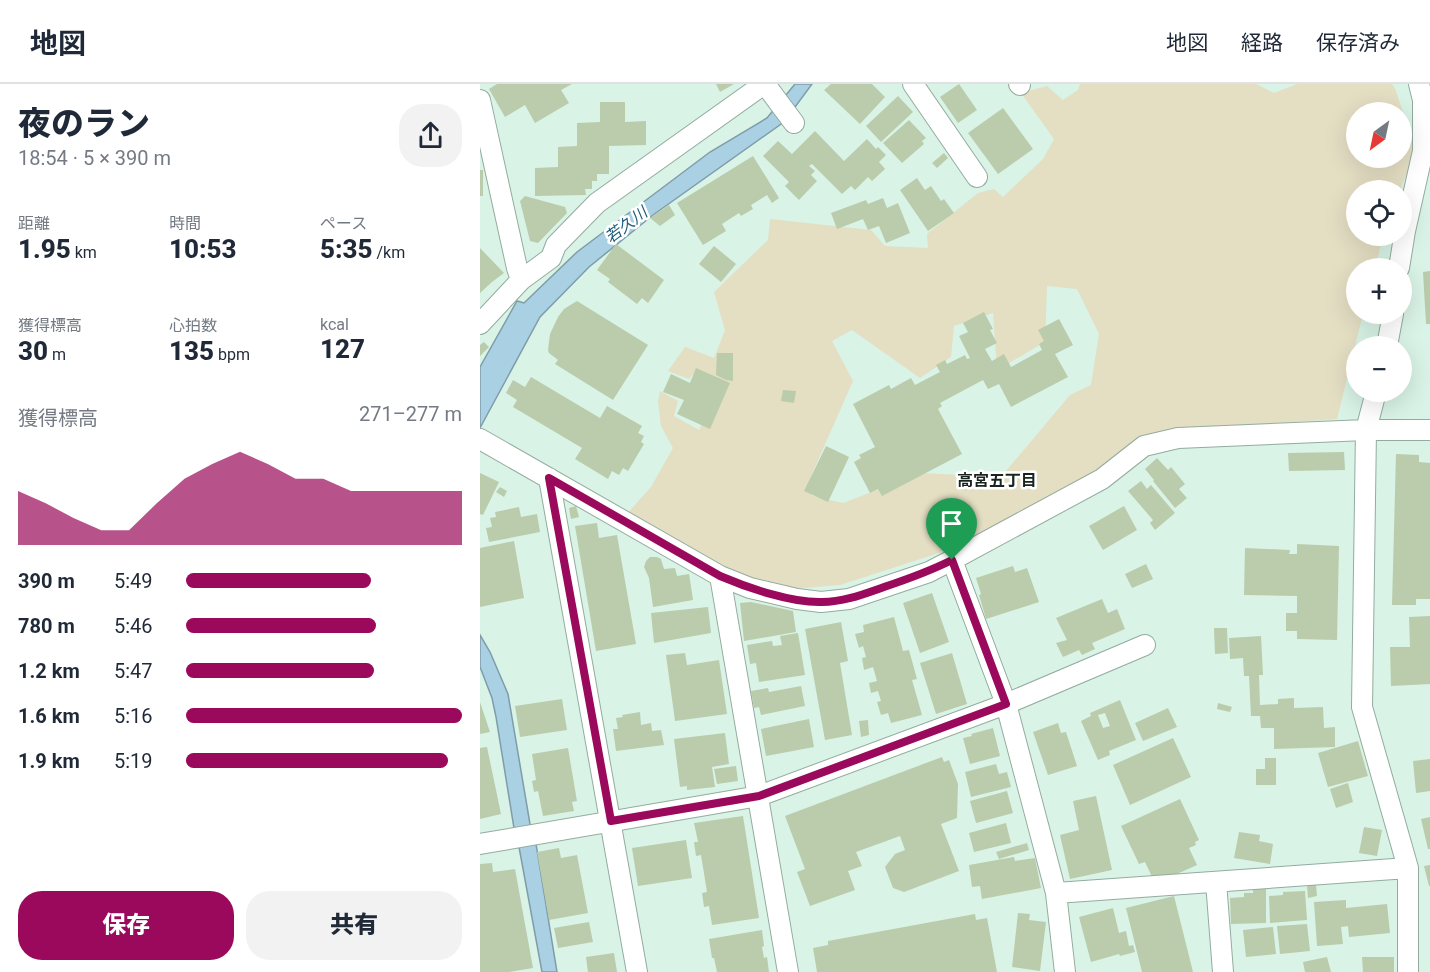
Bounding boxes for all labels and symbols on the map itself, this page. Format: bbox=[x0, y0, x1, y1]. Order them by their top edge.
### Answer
north arrow bbox=[1346, 102, 1412, 168]
water label: 若久川 bbox=[601, 202, 652, 247]
district label: 高宮五丁目 bbox=[957, 471, 1037, 490]
pin bbox=[926, 498, 977, 560]

